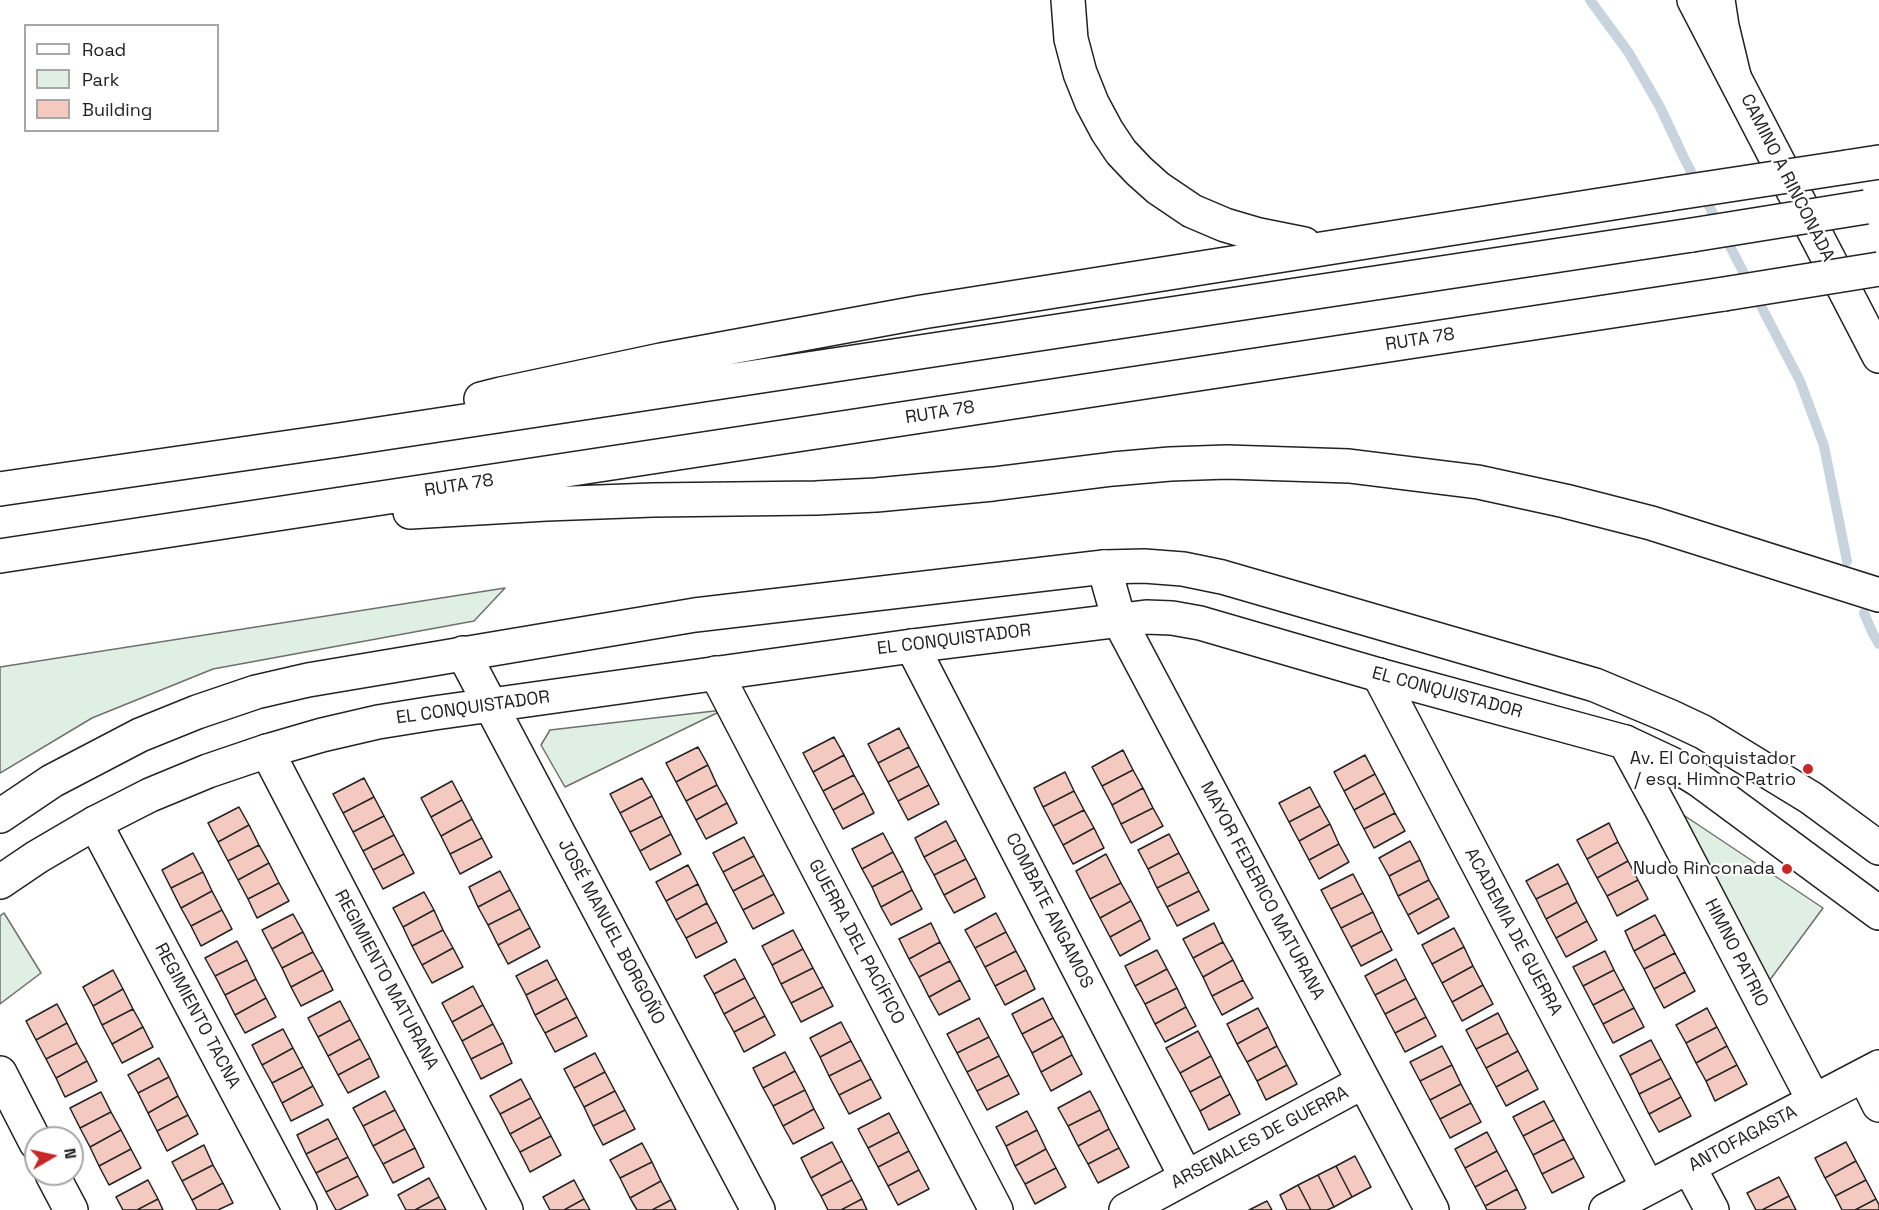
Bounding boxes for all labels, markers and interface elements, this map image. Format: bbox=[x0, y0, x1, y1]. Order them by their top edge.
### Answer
legend bbox=[24, 24, 219, 132]
text: Road bbox=[82, 38, 126, 61]
text: Park bbox=[82, 68, 119, 91]
street label: CAMINO A RINCONADA bbox=[1735, 91, 1839, 265]
text: Building bbox=[82, 98, 152, 121]
street label: RUTA 78 bbox=[1384, 324, 1456, 356]
street label: RUTA 78 bbox=[904, 397, 976, 429]
street label: RUTA 78 bbox=[423, 470, 495, 502]
street label: EL CONQUISTADOR bbox=[876, 620, 1032, 660]
street label: EL CONQUISTADOR bbox=[1369, 663, 1525, 723]
street label: EL CONQUISTADOR bbox=[395, 687, 551, 729]
place label: Av. El Conquistador / esq. Himno Patrio bbox=[1630, 748, 1796, 790]
marker: Av. El Conquistador / esq. Himno Patrio bbox=[1801, 762, 1815, 776]
street label: MAYOR FEDERICO MATURANA bbox=[1195, 778, 1329, 1004]
street label: COMBATE ANGAMOS bbox=[1000, 830, 1098, 992]
street label: JOSÉ MANUEL BORGOÑO bbox=[553, 836, 669, 1028]
street label: ACADEMIA DE GUERRA bbox=[1460, 845, 1566, 1019]
street label: GUERRA DEL PACÍFICO bbox=[803, 856, 909, 1028]
place label: Nudo Rinconada bbox=[1633, 858, 1775, 880]
marker: Nudo Rinconada bbox=[1780, 862, 1794, 876]
street label: REGIMIENTO MATURANA bbox=[329, 886, 443, 1074]
street label: HIMNO PATRIO bbox=[1699, 895, 1773, 1011]
street label: REGIMIENTO TACNA bbox=[149, 940, 245, 1092]
street label: ARSENALES DE GUERRA bbox=[1168, 1082, 1352, 1194]
street label: ANTOFAGASTA bbox=[1685, 1101, 1801, 1177]
north arrow bbox=[24, 1126, 84, 1186]
text: N bbox=[59, 1146, 82, 1160]

